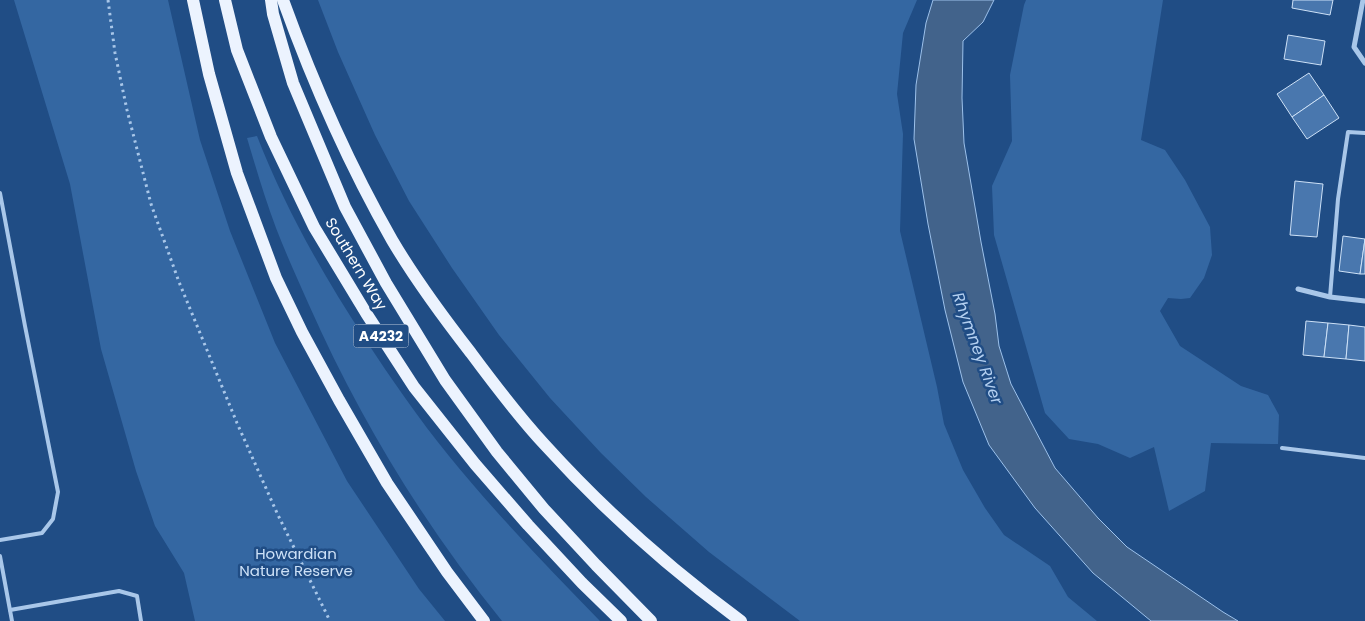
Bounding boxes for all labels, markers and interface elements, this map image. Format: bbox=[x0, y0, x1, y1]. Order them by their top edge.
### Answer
street label: Southern Way bbox=[320, 213, 393, 315]
water label: Rhymney River bbox=[947, 289, 1009, 408]
road number: A4232 bbox=[354, 324, 408, 348]
park label: Howardian Nature Reserve bbox=[239, 543, 353, 581]

